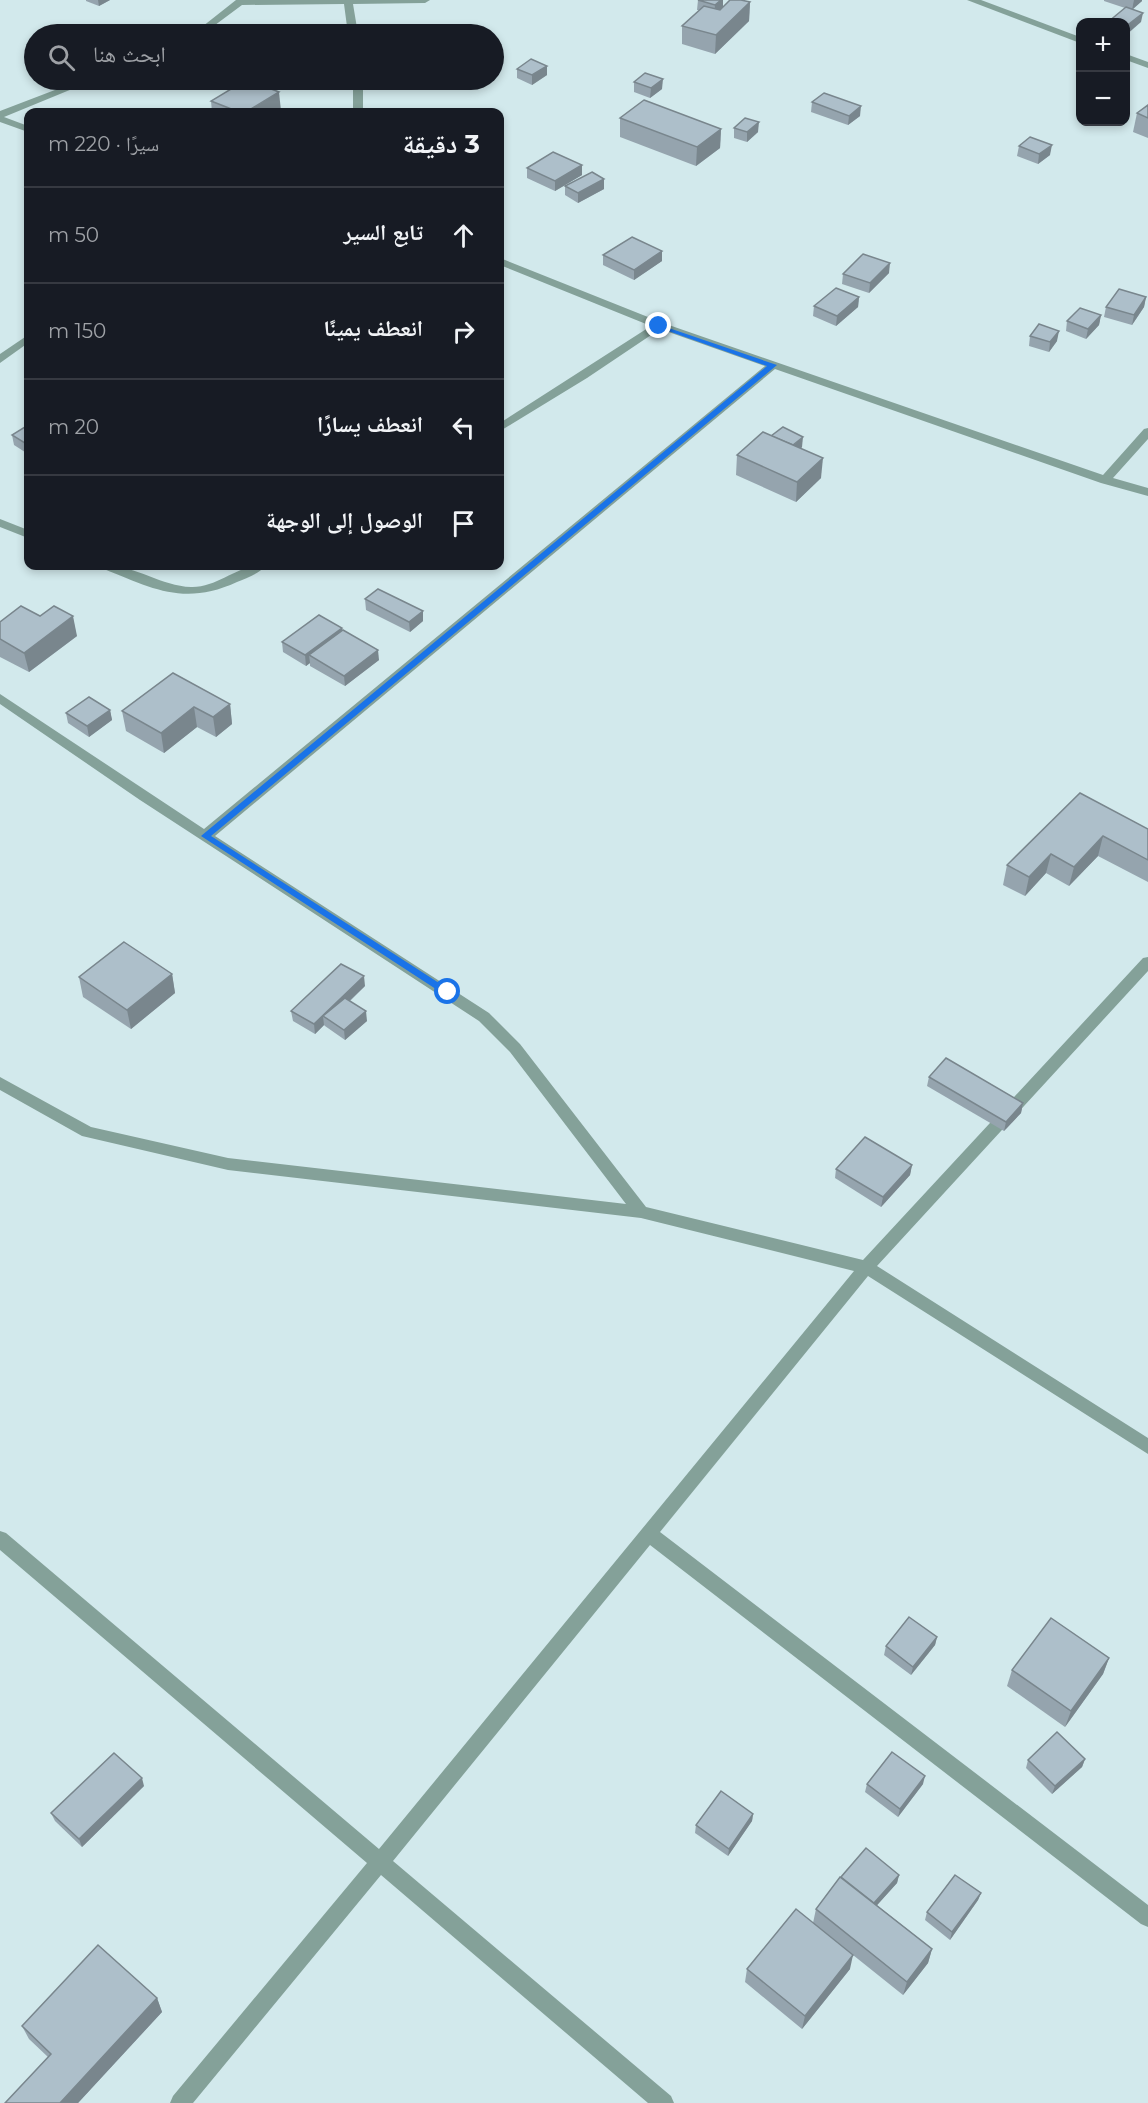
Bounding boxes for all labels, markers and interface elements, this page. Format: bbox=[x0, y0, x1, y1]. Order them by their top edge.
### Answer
map controls bbox=[1076, 18, 1130, 126]
button: + bbox=[1076, 18, 1130, 72]
search box bbox=[24, 24, 504, 90]
icon: search bbox=[45, 41, 78, 74]
text: ابحث هنا bbox=[93, 41, 166, 68]
button: − bbox=[1076, 72, 1130, 126]
text: 3 دقيقة bbox=[403, 128, 480, 160]
text: سيرًا · 220 m bbox=[48, 132, 159, 156]
text: تابع السير bbox=[343, 219, 423, 246]
icon: ahead bbox=[447, 219, 480, 252]
text: 50 m bbox=[48, 223, 99, 247]
route end bbox=[645, 312, 671, 338]
text: انعطف يمينًا bbox=[323, 315, 423, 342]
icon: right bbox=[447, 315, 480, 348]
text: 150 m bbox=[48, 319, 106, 343]
text: انعطف يسارًا bbox=[317, 411, 423, 438]
icon: left bbox=[447, 411, 480, 444]
text: 20 m bbox=[48, 415, 99, 439]
text: الوصول إلى الوجهة bbox=[266, 507, 423, 534]
icon: arrive bbox=[447, 507, 480, 540]
route start bbox=[434, 978, 460, 1004]

